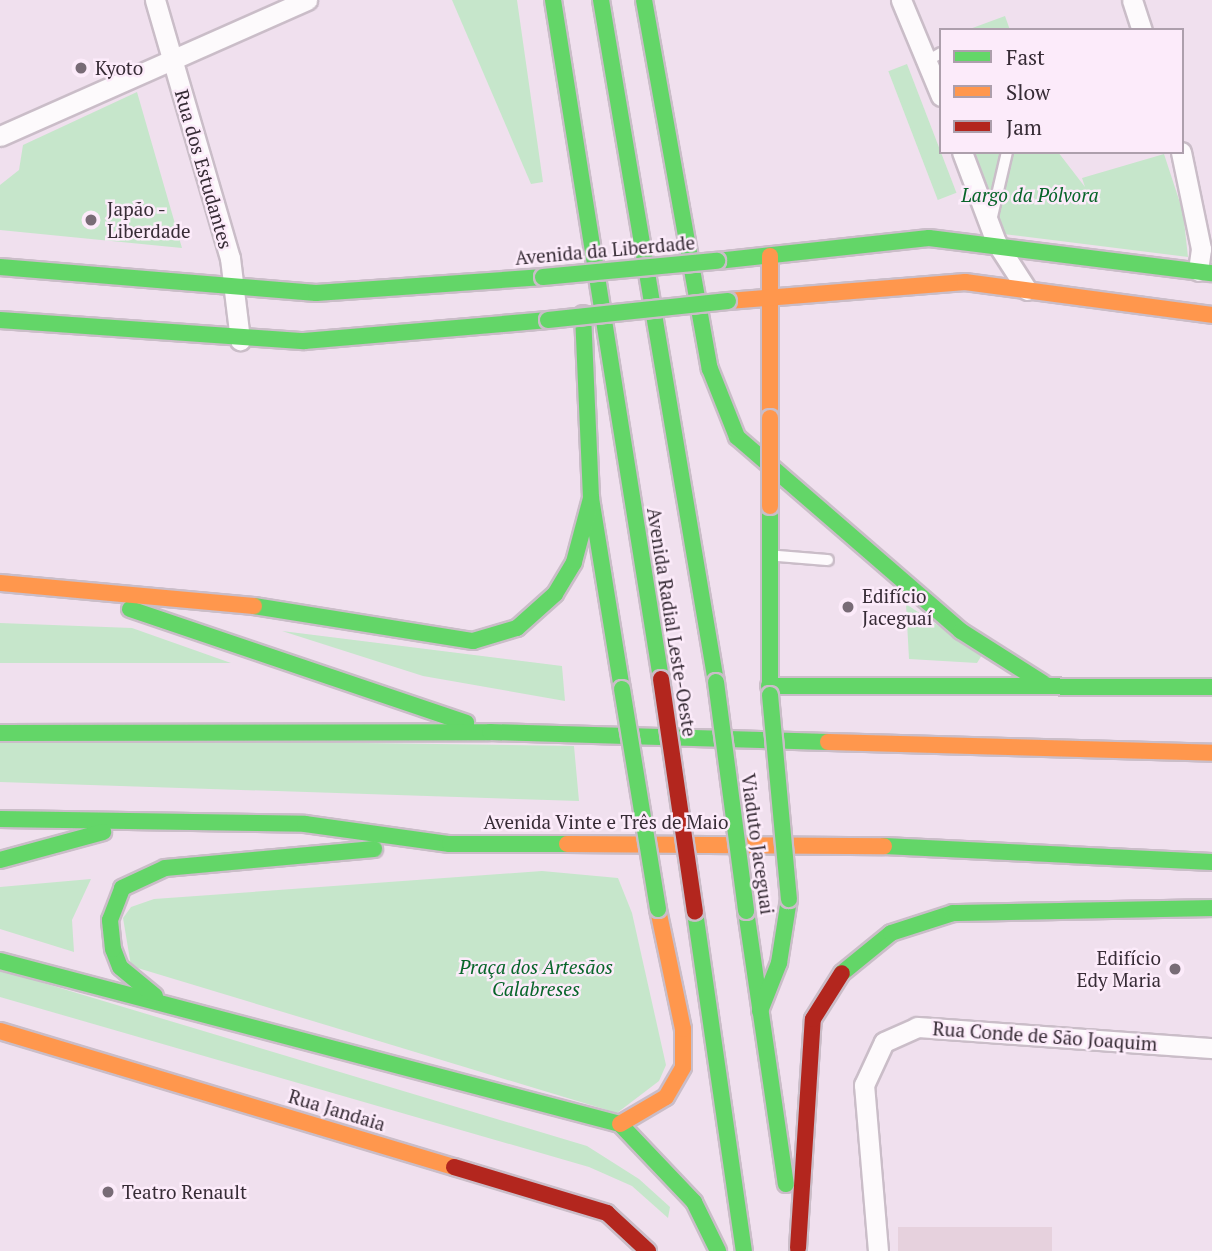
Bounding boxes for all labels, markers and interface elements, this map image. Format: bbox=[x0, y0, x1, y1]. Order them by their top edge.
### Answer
legend bbox=[939, 28, 1184, 154]
text: Fast bbox=[1006, 43, 1045, 71]
place label: Kyoto bbox=[95, 57, 143, 79]
marker: Kyoto bbox=[73, 60, 89, 76]
text: Slow bbox=[1006, 78, 1050, 106]
street label: Rua dos Estudantes bbox=[170, 87, 238, 251]
text: Jam bbox=[1006, 113, 1042, 141]
park label: Largo da Pólvora bbox=[961, 184, 1099, 206]
place label: Japão - Liberdade bbox=[107, 198, 191, 242]
marker: Japão - Liberdade bbox=[81, 210, 101, 230]
street label: Avenida da Liberdade bbox=[514, 231, 696, 269]
street label: Avenida Radial Leste-Oeste bbox=[643, 506, 701, 738]
place label: Edifício Jaceguaí bbox=[862, 585, 932, 629]
marker: Edifício Jaceguaí bbox=[840, 599, 856, 615]
street label: Viaduto Jaceguai bbox=[737, 772, 779, 916]
street label: Avenida Vinte e Três de Maio bbox=[483, 811, 729, 833]
place label: Edifício Edy Maria bbox=[1077, 947, 1161, 991]
park label: Praça dos Artesãos Calabreses bbox=[459, 956, 613, 1000]
marker: Edifício Edy Maria bbox=[1167, 961, 1183, 977]
street label: Rua Conde de São Joaquim bbox=[932, 1017, 1158, 1055]
street label: Rua Jandaia bbox=[286, 1084, 388, 1136]
place label: Teatro Renault bbox=[122, 1181, 247, 1203]
marker: Teatro Renault bbox=[100, 1184, 116, 1200]

